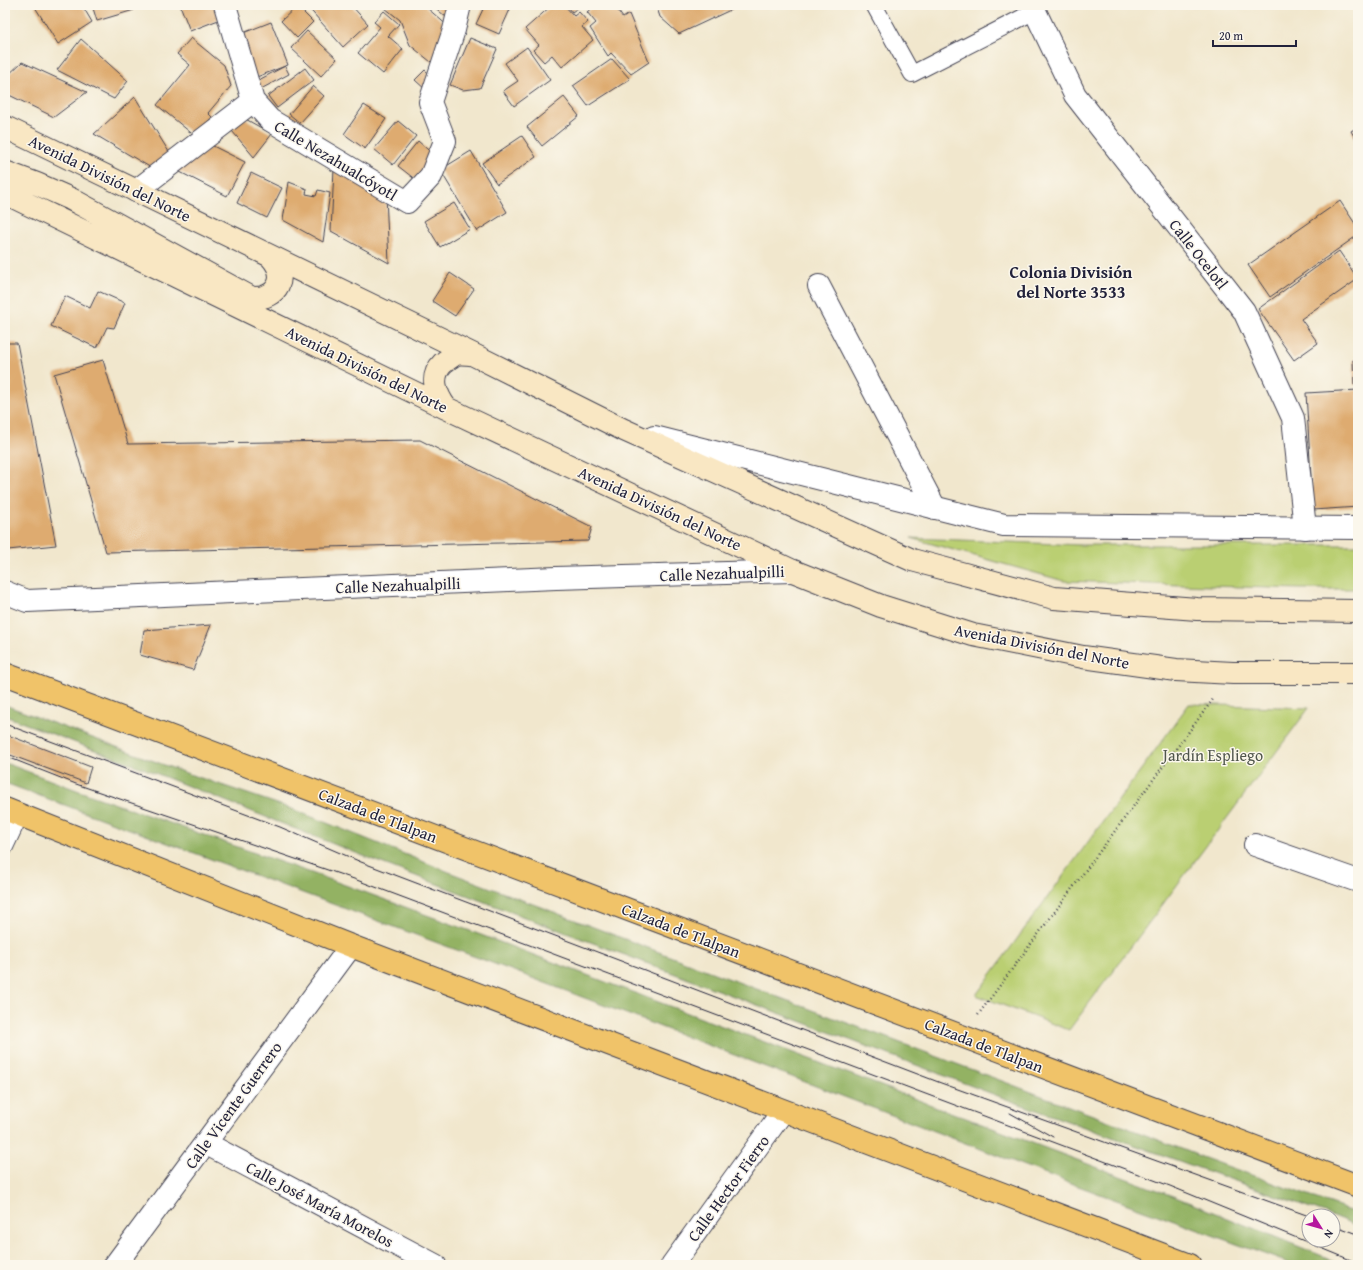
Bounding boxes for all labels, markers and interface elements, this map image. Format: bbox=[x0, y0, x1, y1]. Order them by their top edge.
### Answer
scale bar bbox=[1213, 22, 1296, 48]
text: 20 m bbox=[1219, 27, 1243, 44]
street label: Calle Nezahualcóyotl bbox=[270, 114, 402, 207]
street label: Avenida División del Norte bbox=[25, 128, 195, 228]
street label: Calle Ocelotl bbox=[1164, 214, 1234, 295]
district label: Colonia División del Norte 3533 bbox=[1010, 259, 1132, 304]
street label: Avenida División del Norte bbox=[282, 319, 452, 419]
street label: Avenida División del Norte bbox=[574, 460, 746, 556]
street label: Calle Nezahualpilli bbox=[659, 559, 785, 587]
street label: Calle Nezahualpilli bbox=[335, 571, 461, 599]
street label: Avenida División del Norte bbox=[952, 617, 1132, 675]
park label: Jardín Espliego bbox=[1161, 743, 1263, 767]
street label: Calzada de Tlalpan bbox=[315, 781, 441, 849]
street label: Calzada de Tlalpan bbox=[618, 896, 744, 964]
street label: Calzada de Tlalpan bbox=[921, 1011, 1047, 1079]
street label: Calle Vicente Guerrero bbox=[179, 1036, 287, 1174]
street label: Calle Hector Fierro bbox=[681, 1130, 775, 1246]
street label: Calle José María Morelos bbox=[242, 1155, 398, 1253]
north arrow bbox=[1301, 1208, 1341, 1248]
text: N bbox=[1320, 1226, 1338, 1242]

